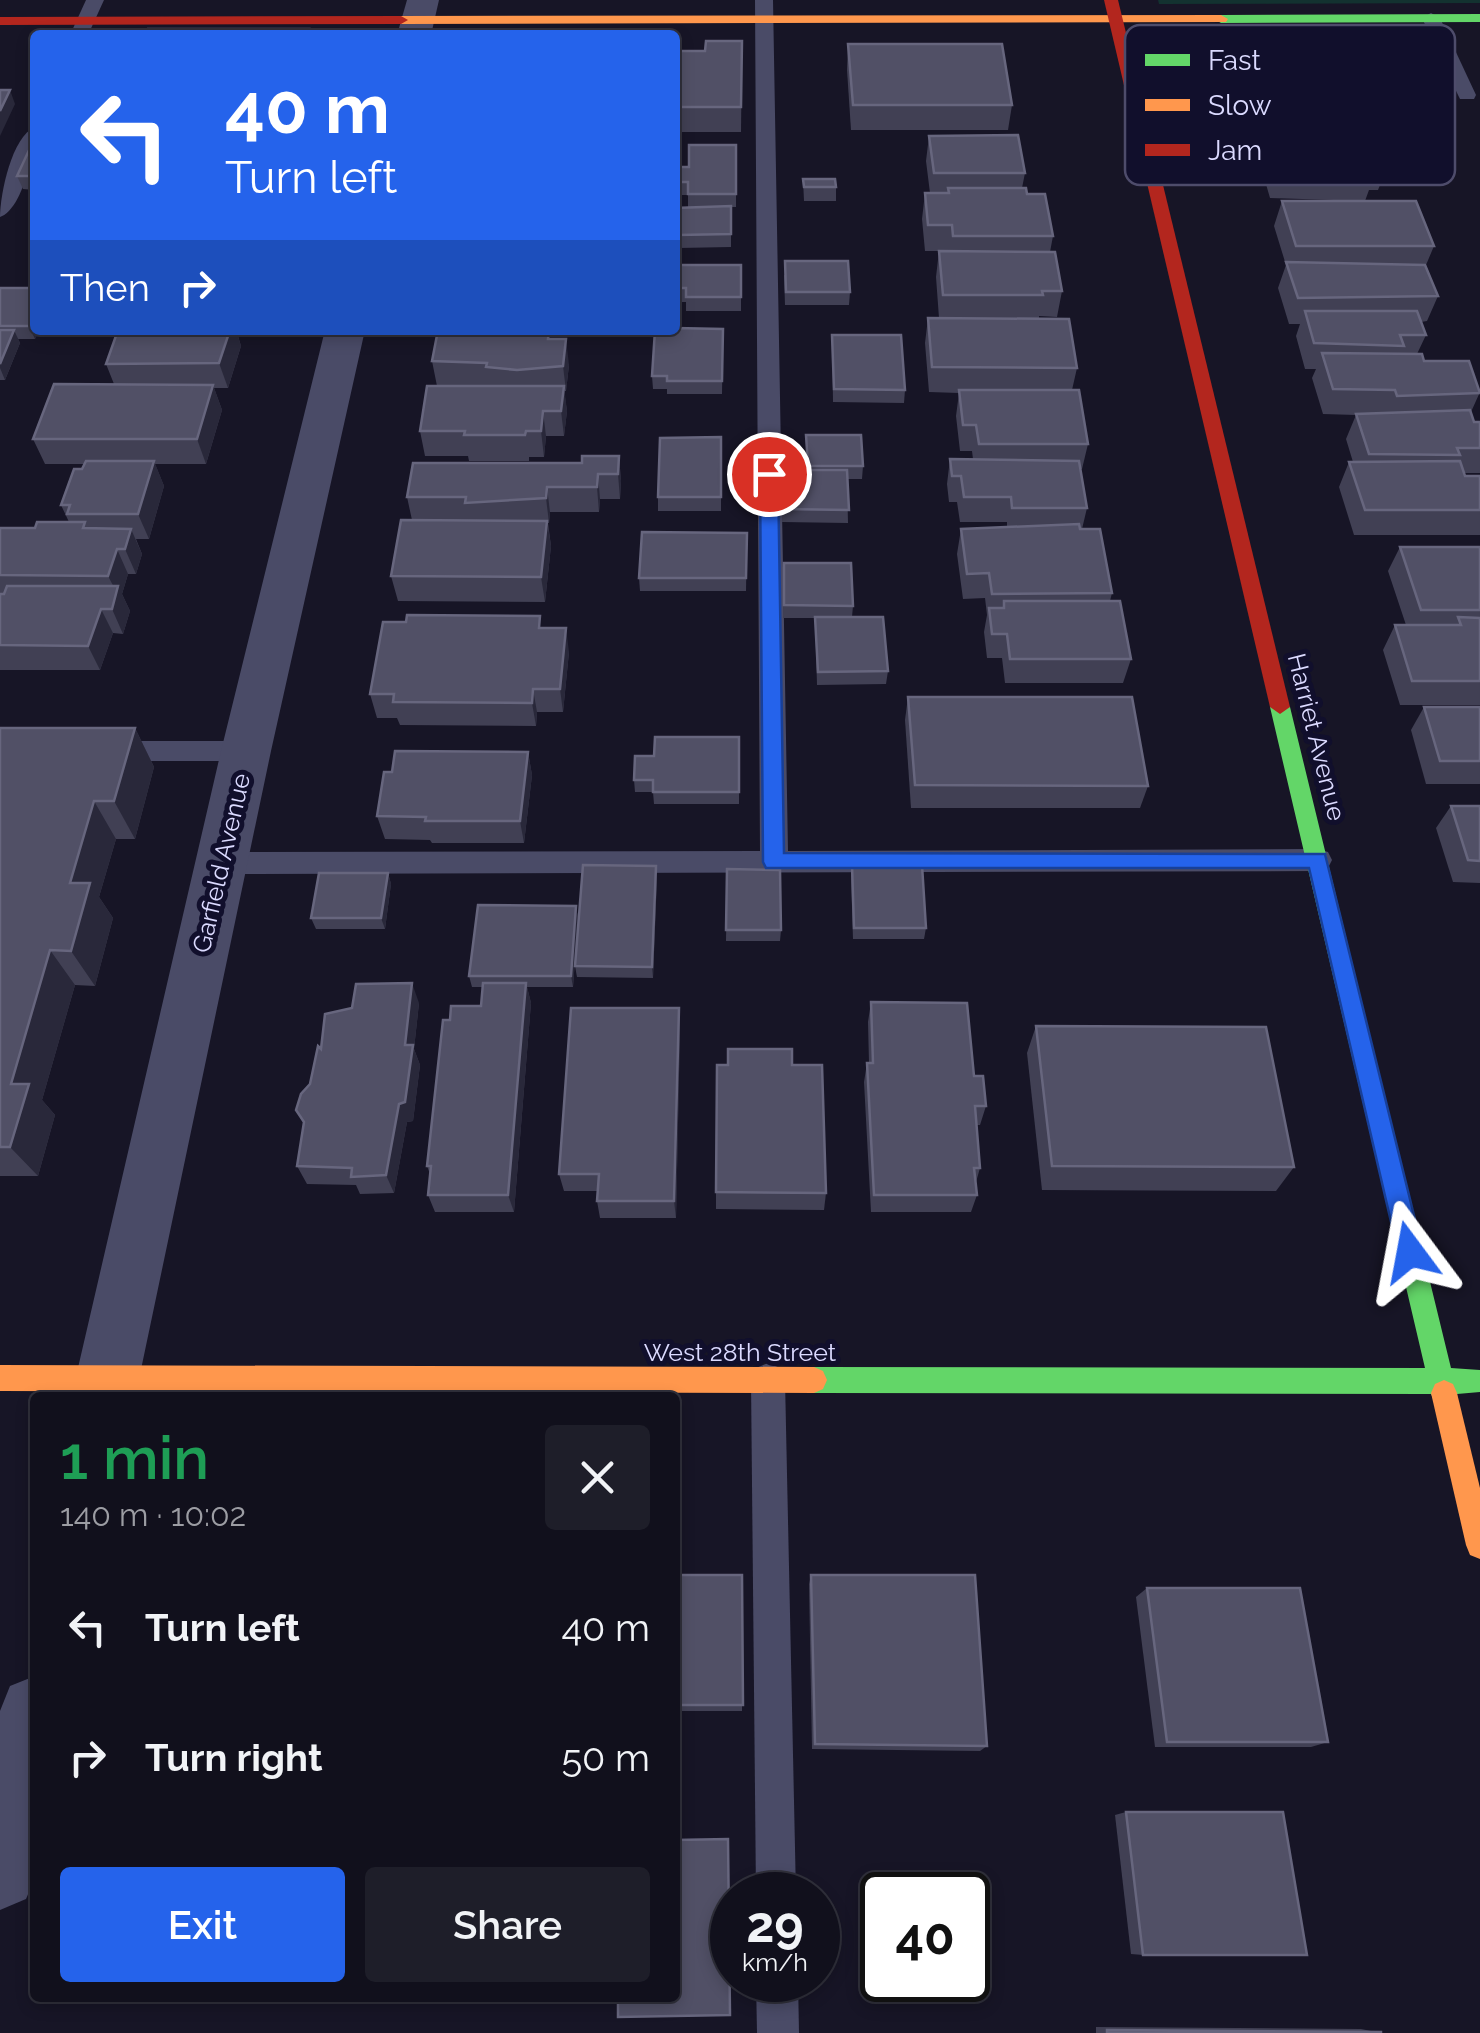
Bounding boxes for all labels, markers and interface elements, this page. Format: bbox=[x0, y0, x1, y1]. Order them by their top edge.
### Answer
legend bbox=[1125, 25, 1455, 185]
text: Fast bbox=[1208, 44, 1261, 77]
text: 40 m bbox=[225, 67, 390, 149]
icon: left bbox=[60, 70, 190, 200]
text: Slow bbox=[1208, 89, 1272, 122]
text: Jam bbox=[1208, 134, 1262, 167]
text: Turn left bbox=[225, 151, 397, 204]
icon: right bbox=[170, 260, 225, 315]
text: Then bbox=[60, 265, 150, 310]
pin bbox=[727, 432, 812, 517]
icon: arrive bbox=[742, 447, 797, 502]
street label: Harriet Avenue bbox=[1282, 650, 1352, 824]
street label: Garfield Avenue bbox=[186, 770, 256, 956]
position arrow bbox=[1358, 1200, 1462, 1304]
street label: West 28th Street bbox=[644, 1337, 837, 1367]
text: 1 min bbox=[60, 1423, 209, 1493]
button: close bbox=[545, 1425, 650, 1530]
text: 140 m · 10:02 bbox=[60, 1496, 246, 1533]
icon: left bbox=[60, 1600, 115, 1655]
text: Turn left bbox=[145, 1605, 300, 1650]
text: 40 m bbox=[561, 1605, 650, 1650]
icon: right bbox=[60, 1730, 115, 1785]
text: Turn right bbox=[145, 1735, 322, 1780]
text: 50 m bbox=[561, 1735, 650, 1780]
button: Exit bbox=[60, 1867, 345, 1982]
button: Share bbox=[365, 1867, 650, 1982]
speed limit sign: 40 bbox=[860, 1872, 990, 2002]
text: 29 bbox=[746, 1895, 804, 1954]
text: km/h bbox=[742, 1947, 808, 1977]

